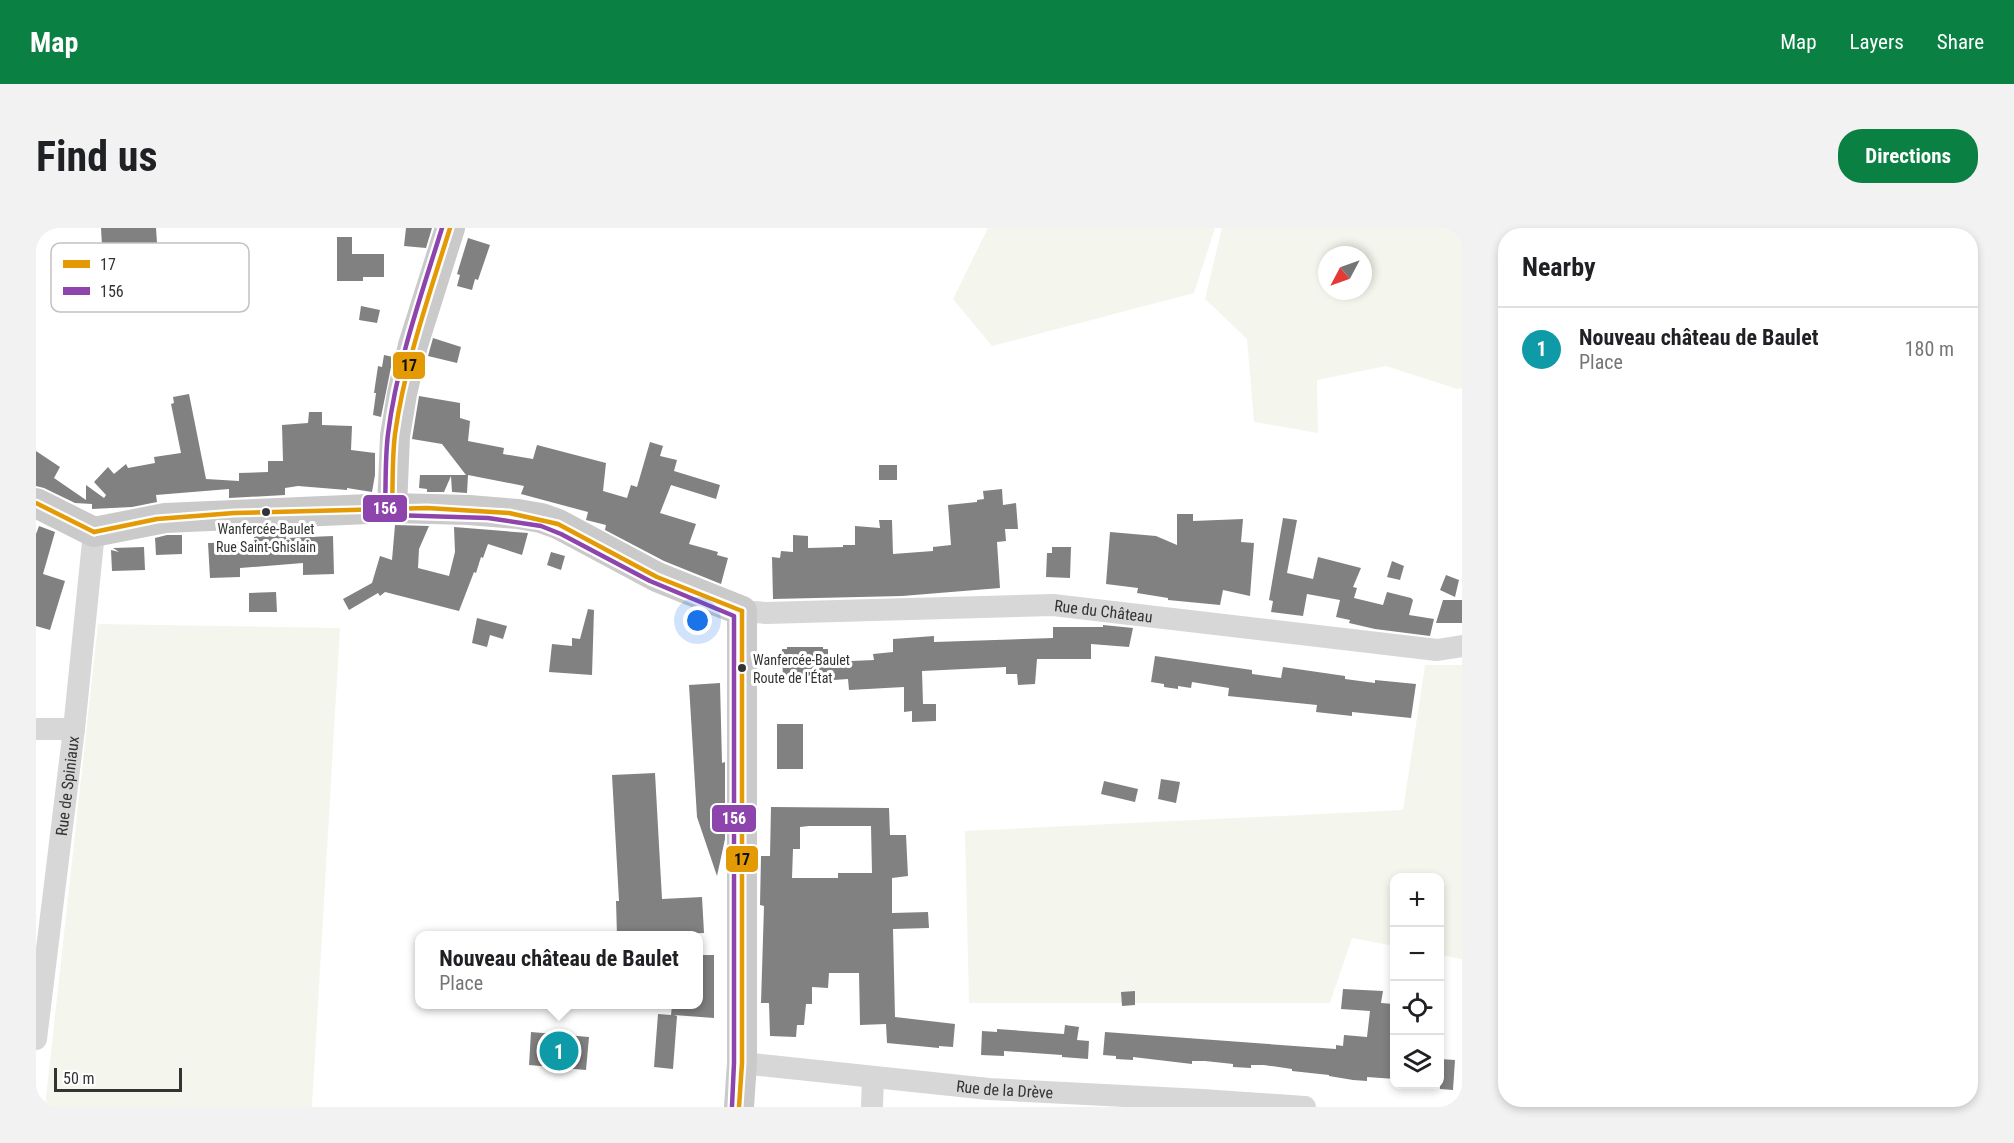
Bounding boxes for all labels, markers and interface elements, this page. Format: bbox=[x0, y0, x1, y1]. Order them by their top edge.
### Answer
text: Map bbox=[30, 26, 78, 59]
text: Map bbox=[1780, 30, 1817, 54]
text: Layers bbox=[1850, 30, 1904, 54]
text: Share bbox=[1937, 30, 1984, 54]
button: Directions bbox=[1838, 129, 1978, 183]
text: Find us bbox=[36, 132, 157, 181]
legend bbox=[51, 243, 249, 312]
north arrow bbox=[1318, 246, 1372, 300]
text: Nearby bbox=[1522, 252, 1596, 282]
text: 17 bbox=[100, 255, 116, 274]
text: 156 bbox=[100, 282, 124, 301]
text: Nouveau château de Baulet bbox=[1579, 325, 1818, 350]
text: 1 bbox=[1536, 337, 1547, 361]
text: 180 m bbox=[1905, 337, 1954, 361]
text: Place bbox=[1579, 350, 1623, 374]
line badge: 17 bbox=[392, 351, 426, 380]
text: 17 bbox=[401, 356, 417, 375]
line badge: 156 bbox=[362, 494, 408, 523]
text: 156 bbox=[373, 499, 397, 518]
marker: Wanfercée-Baulet Rue Saint-Ghislain bbox=[260, 506, 272, 518]
place label: Wanfercée-Baulet Rue Saint-Ghislain bbox=[216, 521, 316, 555]
street label: Rue du Château bbox=[1053, 596, 1154, 626]
your location bbox=[683, 606, 712, 635]
place label: Wanfercée-Baulet Route de l'État bbox=[753, 652, 850, 686]
marker: Wanfercée-Baulet Route de l'État bbox=[736, 662, 748, 674]
street label: Rue de Spiniaux bbox=[51, 735, 83, 837]
line badge: 156 bbox=[711, 804, 757, 833]
text: 156 bbox=[722, 809, 746, 828]
line badge: 17 bbox=[725, 845, 759, 873]
text: 17 bbox=[734, 850, 750, 869]
map controls bbox=[1390, 873, 1444, 1089]
button: + bbox=[1390, 873, 1444, 927]
button: − bbox=[1390, 927, 1444, 981]
popup bbox=[415, 931, 703, 1009]
text: Nouveau château de Baulet bbox=[439, 946, 679, 971]
text: Place bbox=[439, 971, 483, 995]
button: locate bbox=[1390, 981, 1444, 1035]
pin: 1 bbox=[540, 1028, 578, 1074]
button: layers bbox=[1390, 1035, 1444, 1089]
scale bar bbox=[54, 1065, 182, 1092]
text: 50 m bbox=[63, 1069, 95, 1088]
street label: Rue de la Drève bbox=[955, 1076, 1054, 1102]

